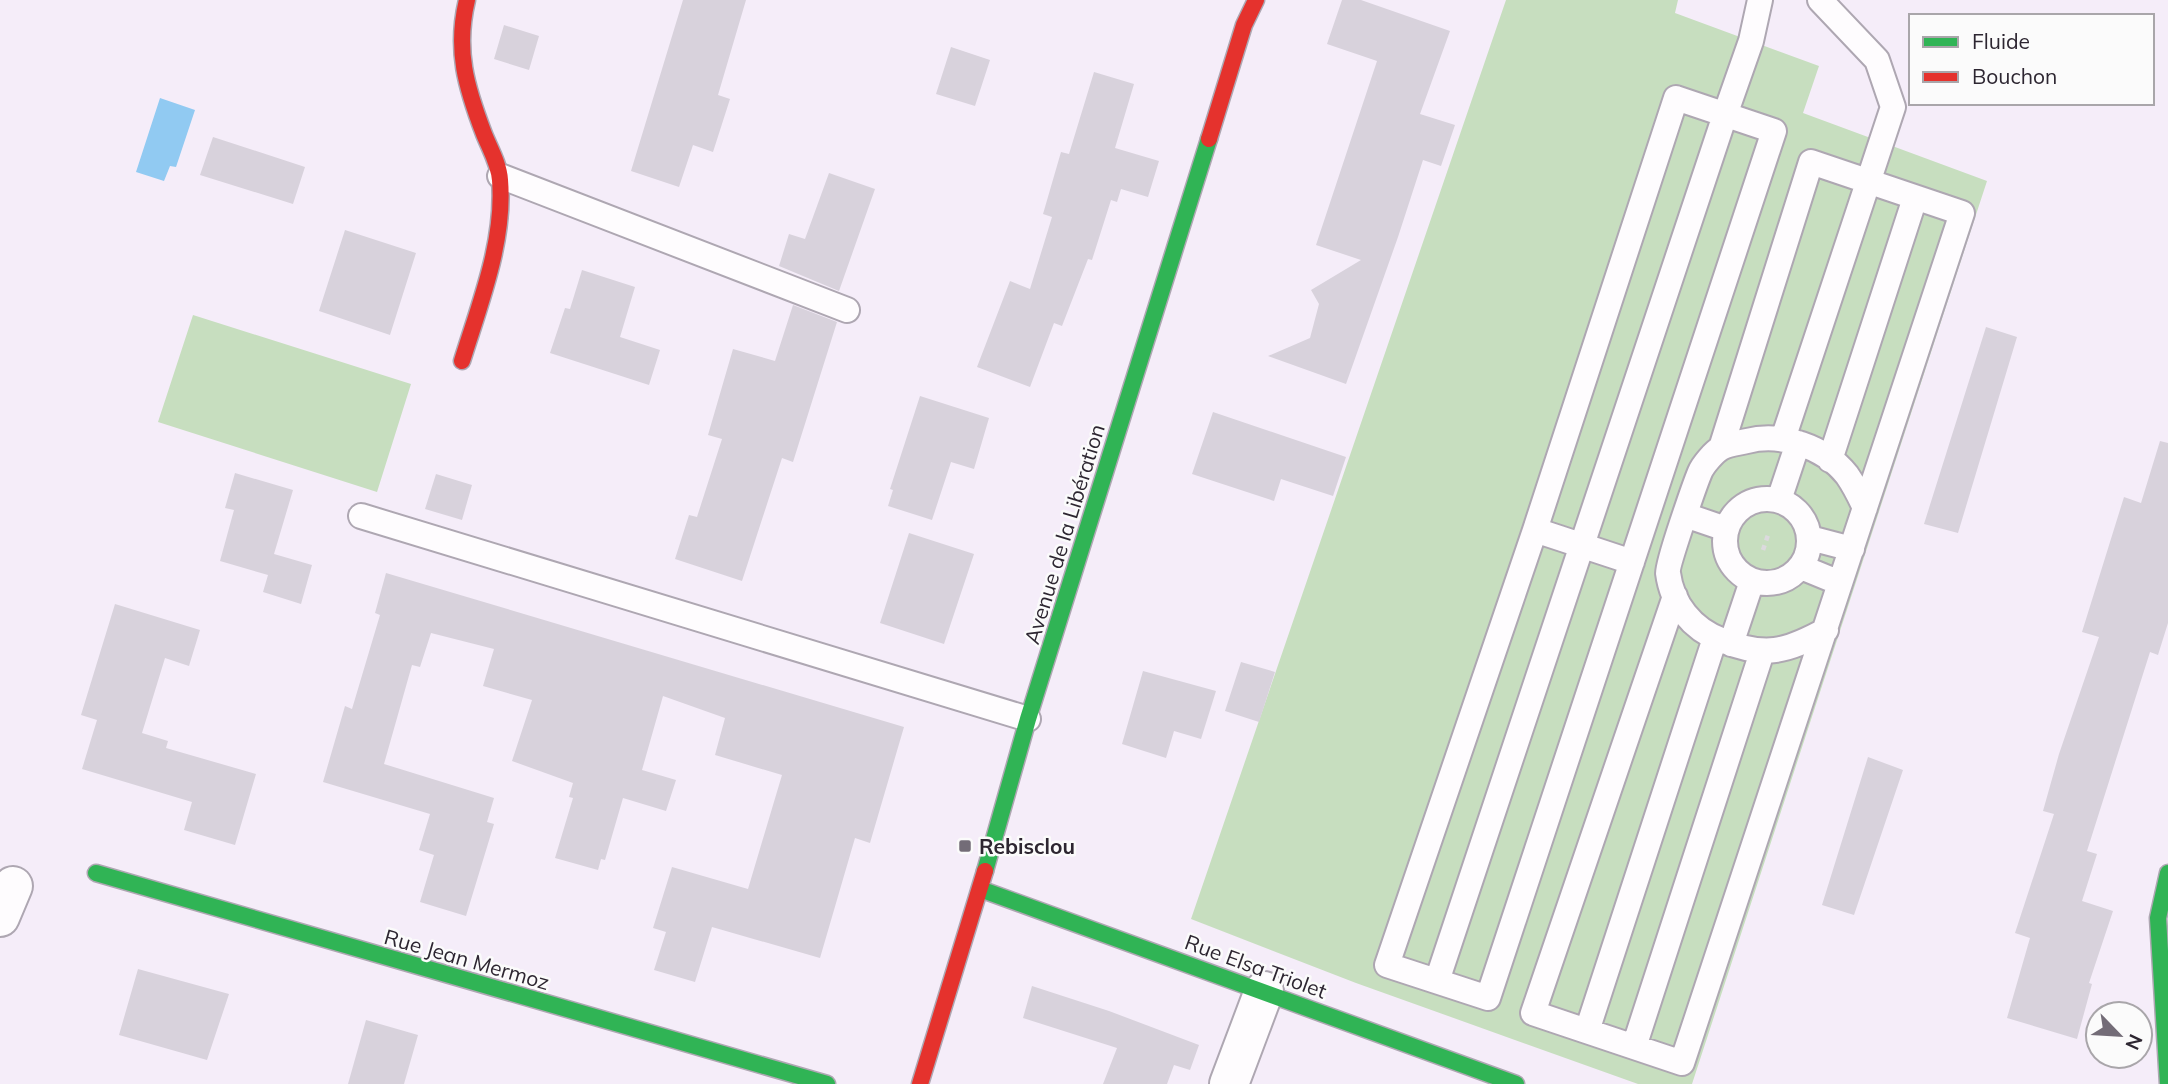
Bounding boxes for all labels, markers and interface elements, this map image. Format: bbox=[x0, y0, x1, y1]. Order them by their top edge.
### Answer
legend bbox=[1909, 14, 2154, 105]
text: Fluide bbox=[1972, 28, 2030, 54]
text: Bouchon bbox=[1972, 63, 2057, 89]
street label: Avenue de la Libération bbox=[1018, 421, 1110, 647]
place label: Rebisclou bbox=[979, 833, 1075, 859]
marker: Rebisclou bbox=[957, 838, 973, 854]
street label: Rue Jean Mermoz bbox=[381, 923, 553, 995]
street label: Rue Elsa Triolet bbox=[1182, 928, 1330, 1004]
north arrow bbox=[2084, 1000, 2154, 1070]
text: N bbox=[2120, 1031, 2148, 1054]

